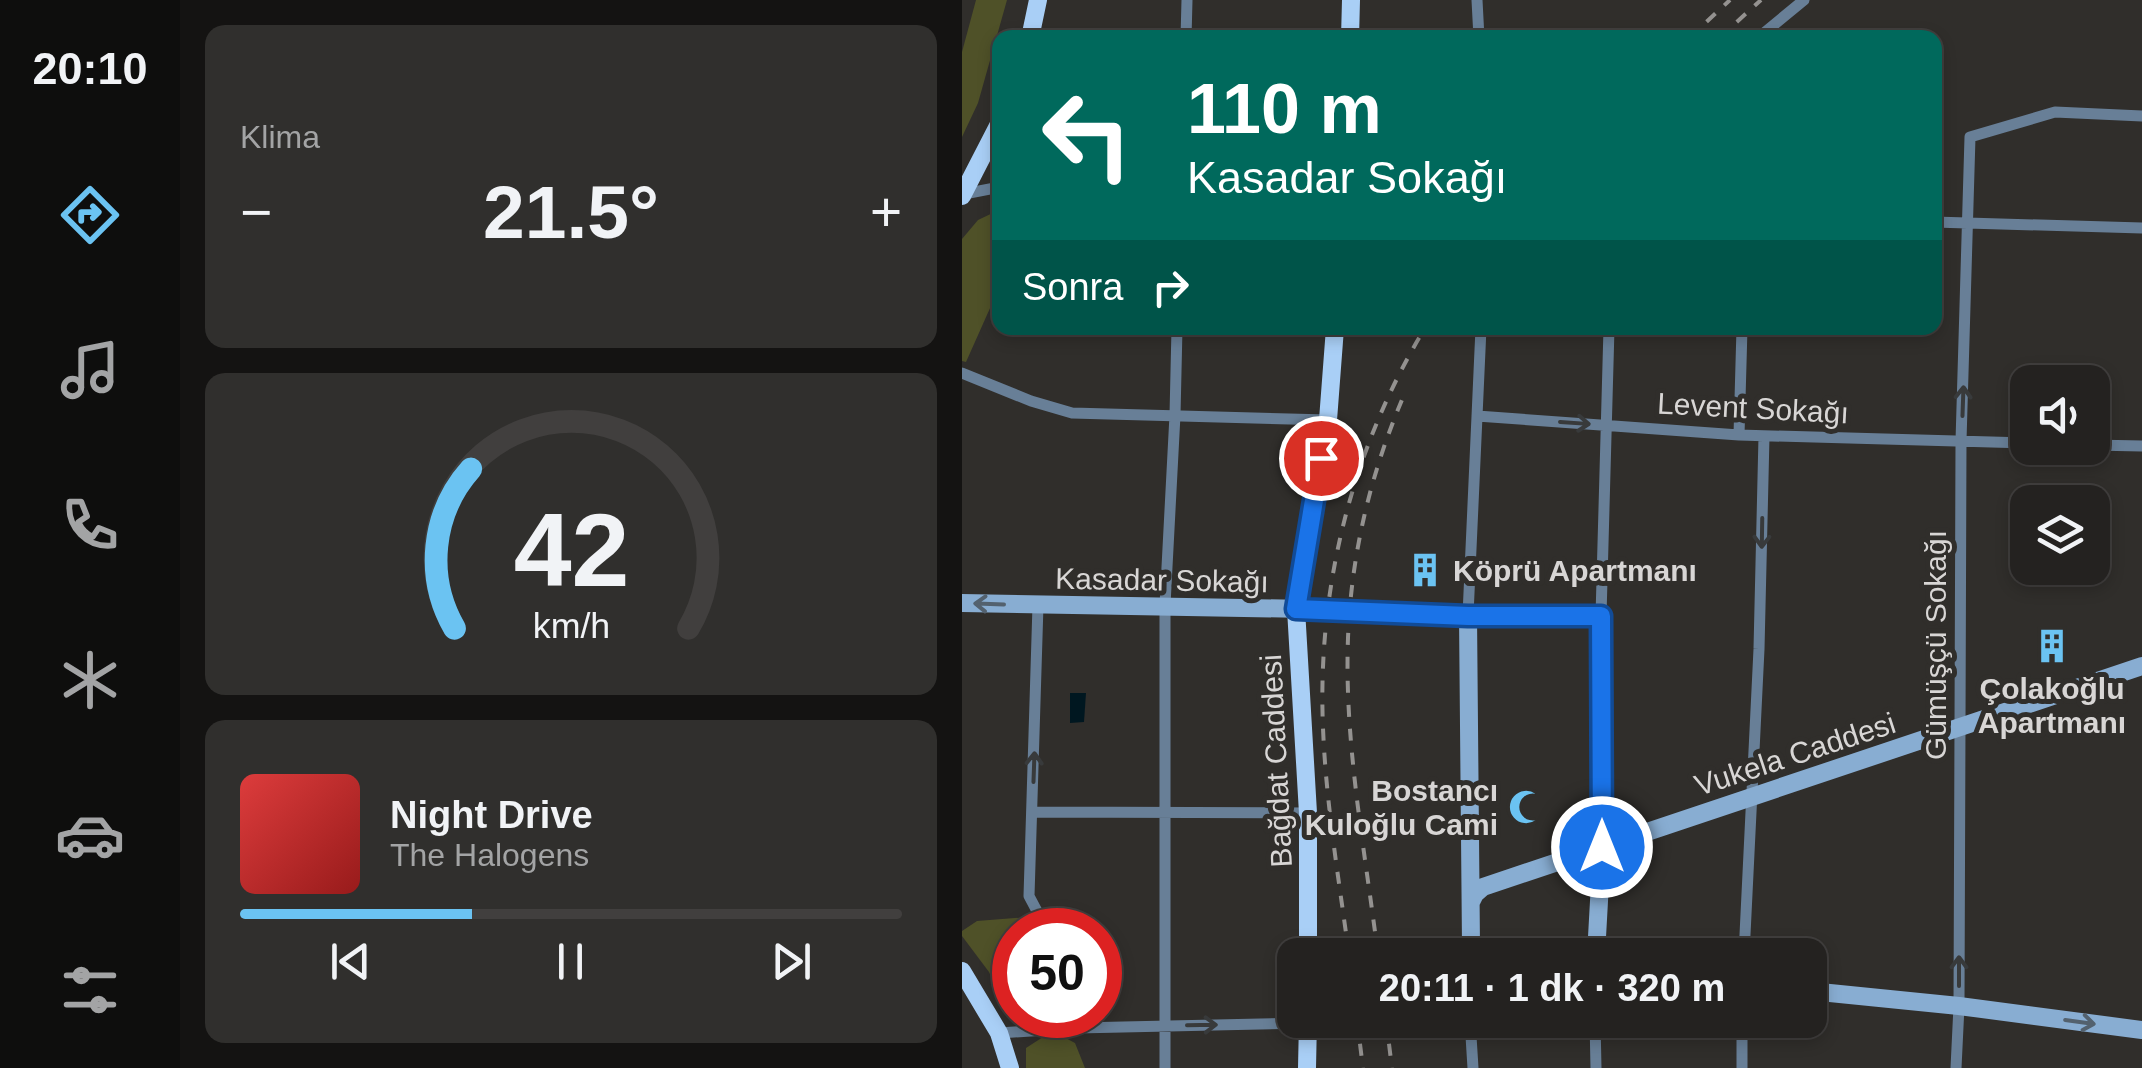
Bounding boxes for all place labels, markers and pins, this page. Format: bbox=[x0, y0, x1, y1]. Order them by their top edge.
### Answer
pin bbox=[1279, 416, 1364, 501]
building icon: Köprü Apartmanı bbox=[1406, 551, 1444, 589]
place label: Köprü Apartmanı bbox=[1453, 554, 1697, 587]
building icon: Çolakoğlu Apartmanı bbox=[2033, 627, 2071, 665]
place label: Çolakoğlu Apartmanı bbox=[1978, 672, 2126, 739]
place label: Bostancı Kuloğlu Cami bbox=[1305, 774, 1498, 841]
mosque icon: Bostancı Kuloğlu Cami bbox=[1507, 788, 1545, 826]

